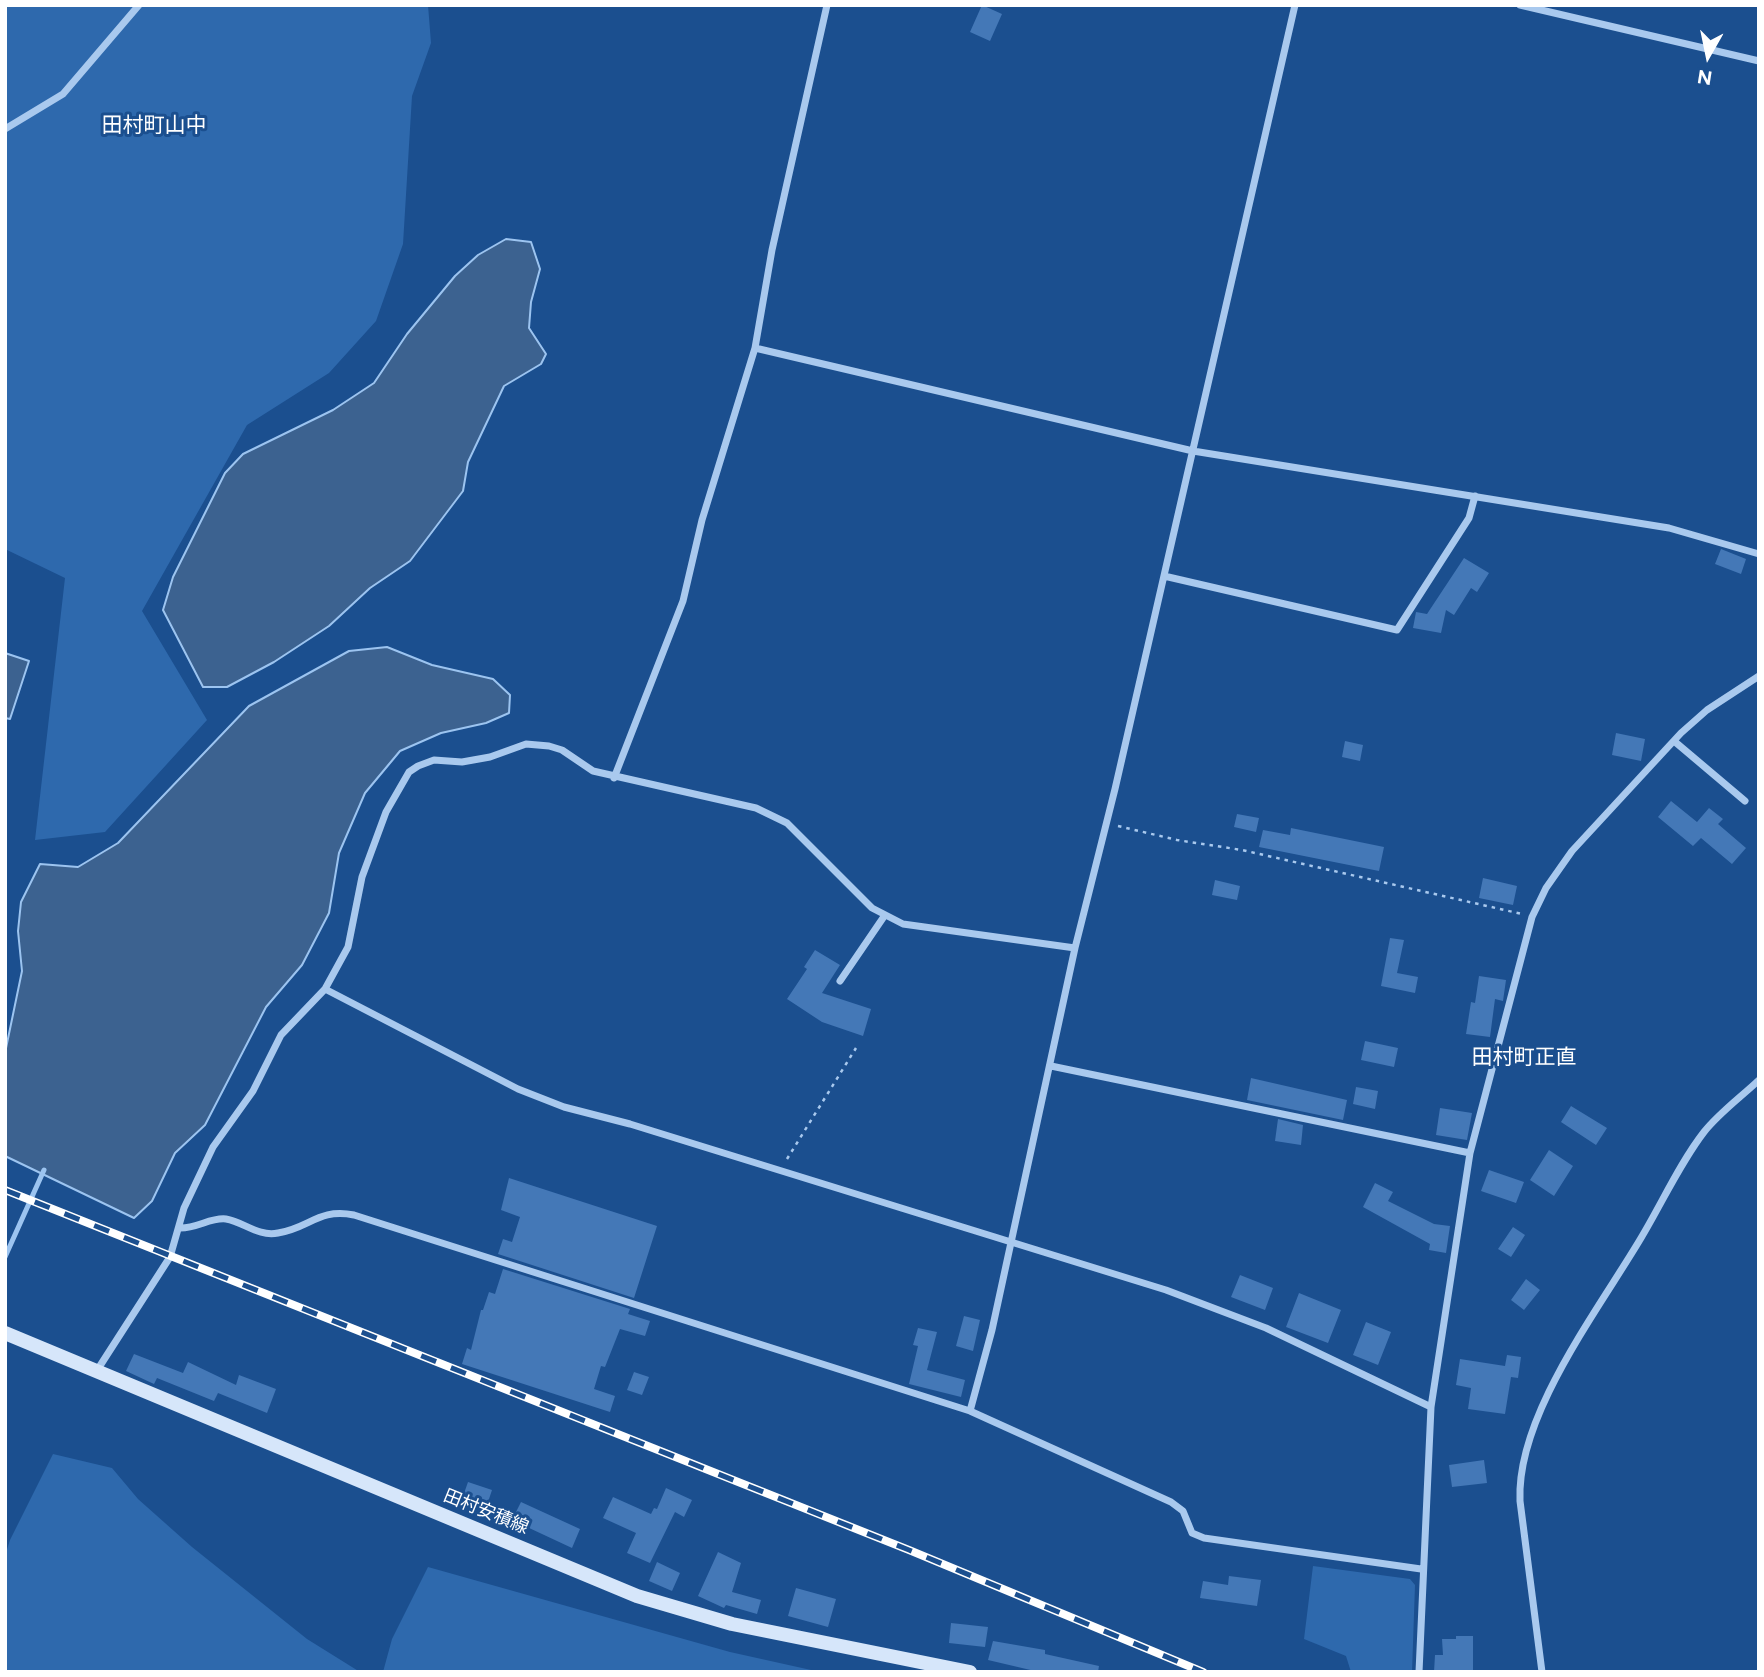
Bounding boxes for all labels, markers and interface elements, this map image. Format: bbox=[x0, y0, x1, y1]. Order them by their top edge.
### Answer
north arrow bbox=[1673, 21, 1743, 91]
text: N bbox=[1696, 65, 1714, 90]
district label: 田村町山中 bbox=[102, 113, 206, 139]
district label: 田村町正直 bbox=[1472, 1045, 1576, 1071]
street label: 田村安積線 bbox=[440, 1485, 532, 1539]

